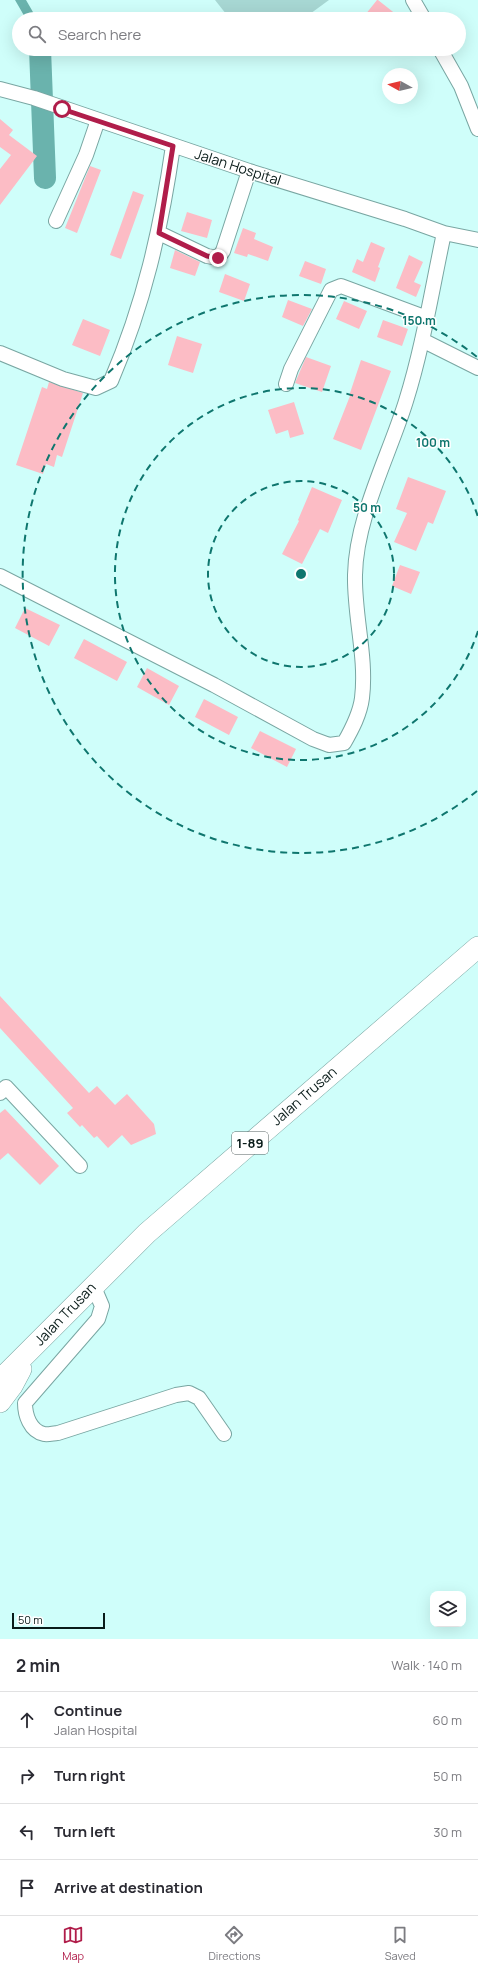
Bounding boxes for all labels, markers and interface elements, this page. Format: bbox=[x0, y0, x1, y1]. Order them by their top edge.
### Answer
search box bbox=[12, 12, 466, 56]
icon: search bbox=[26, 23, 48, 45]
text: Search here bbox=[58, 24, 141, 45]
north arrow bbox=[382, 68, 418, 104]
route start bbox=[53, 100, 71, 118]
street label: Jalan Hospital bbox=[193, 144, 284, 189]
route end bbox=[209, 249, 227, 267]
text: 150 m bbox=[402, 312, 436, 329]
text: 100 m bbox=[416, 434, 450, 451]
text: 50 m bbox=[353, 499, 381, 516]
centre of rings bbox=[294, 567, 308, 581]
street label: Jalan Trusan bbox=[267, 1062, 340, 1129]
road number: 1-89 bbox=[232, 1132, 268, 1154]
street label: Jalan Trusan bbox=[30, 1278, 100, 1349]
map controls bbox=[430, 1591, 466, 1627]
button: layers bbox=[430, 1591, 466, 1627]
scale bar bbox=[12, 1611, 105, 1630]
text: 50 m bbox=[18, 1612, 43, 1627]
text: 2 min bbox=[16, 1654, 60, 1677]
text: Walk · 140 m bbox=[391, 1656, 462, 1674]
text: Continue bbox=[54, 1700, 122, 1721]
icon: ahead bbox=[16, 1709, 38, 1731]
text: 60 m bbox=[432, 1711, 462, 1729]
text: Jalan Hospital bbox=[54, 1721, 137, 1739]
icon: right bbox=[16, 1765, 38, 1787]
text: Turn right bbox=[54, 1765, 125, 1786]
text: 50 m bbox=[433, 1767, 462, 1785]
icon: left bbox=[16, 1821, 38, 1843]
text: Turn left bbox=[54, 1821, 116, 1842]
text: 30 m bbox=[433, 1823, 462, 1841]
icon: arrive bbox=[16, 1877, 38, 1899]
text: Arrive at destination bbox=[54, 1877, 203, 1898]
tab: Map bbox=[62, 1924, 84, 1963]
tab: Directions bbox=[208, 1924, 261, 1963]
tab: Saved bbox=[385, 1924, 416, 1963]

